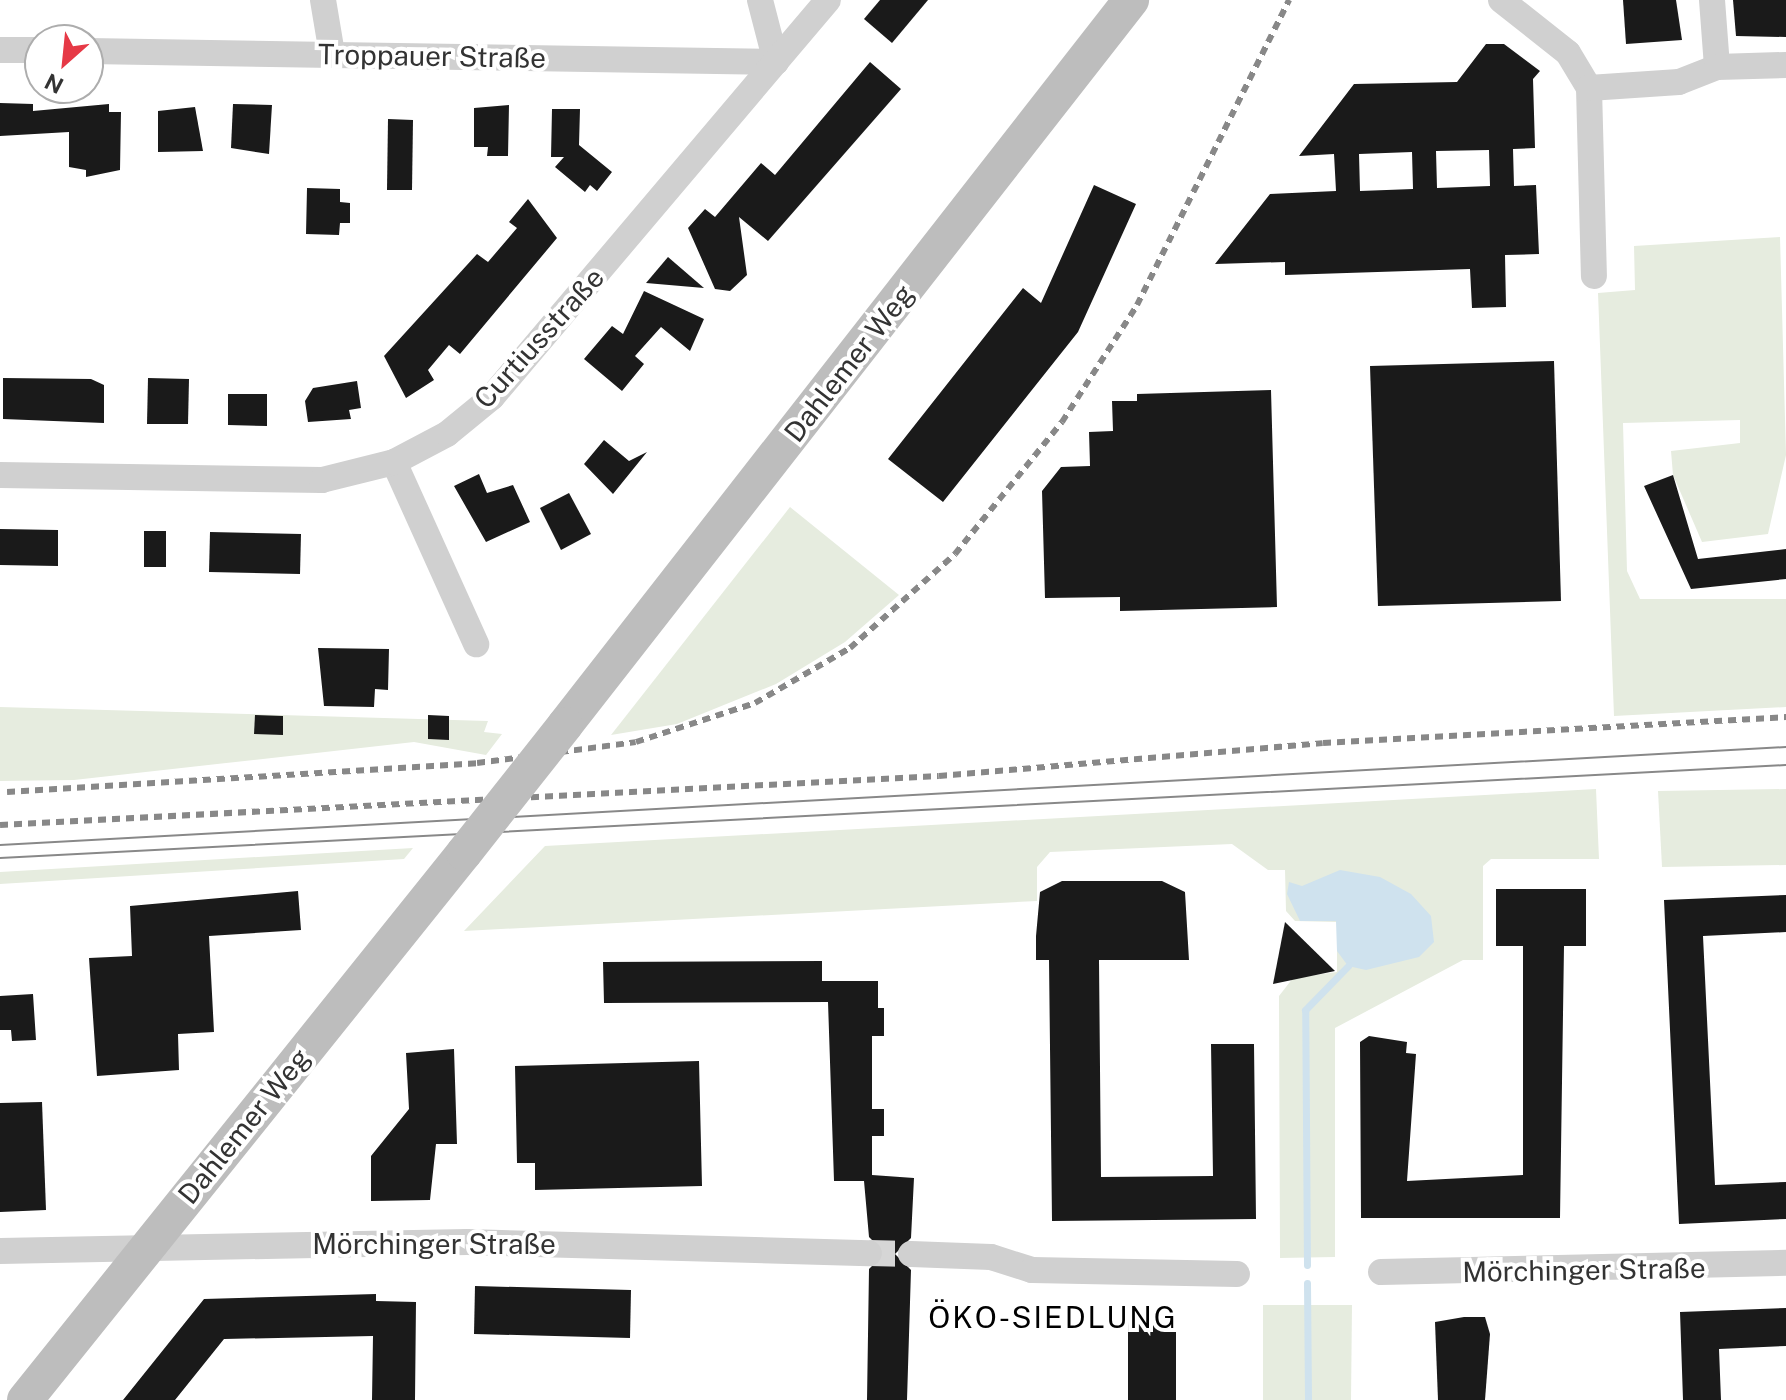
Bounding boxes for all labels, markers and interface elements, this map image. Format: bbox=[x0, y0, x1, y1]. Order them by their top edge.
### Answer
north arrow bbox=[24, 24, 104, 104]
street label: Troppauer Straße bbox=[318, 37, 546, 75]
text: N bbox=[40, 68, 68, 99]
street label: Curtiusstraße bbox=[467, 261, 611, 415]
street label: Dahlemer Weg bbox=[777, 277, 921, 449]
street label: Dahlemer Weg bbox=[171, 1041, 317, 1211]
street label: Mörchinger Straße bbox=[312, 1227, 556, 1261]
street label: Mörchinger Straße bbox=[1462, 1251, 1706, 1289]
district label: ÖKO-SIEDLUNG bbox=[928, 1299, 1178, 1335]

